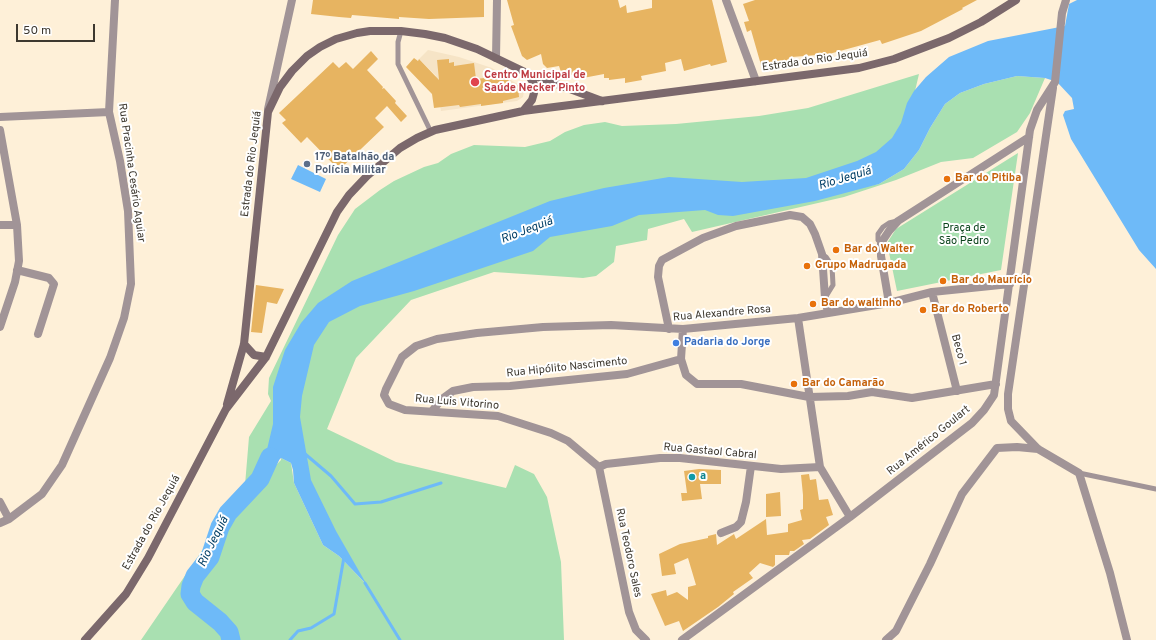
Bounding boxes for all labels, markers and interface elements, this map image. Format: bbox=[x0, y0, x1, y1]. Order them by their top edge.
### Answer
scale bar bbox=[18, 16, 97, 42]
text: 50 m bbox=[23, 23, 51, 39]
street label: Estrada do Rio Jequiá bbox=[761, 47, 869, 75]
place label: Centro Municipal de Saúde Necker Pinto bbox=[484, 69, 586, 95]
marker: Centro Municipal de Saúde Necker Pinto bbox=[469, 76, 481, 88]
street label: Rua Pracinha Cesário Aguiar bbox=[115, 103, 147, 243]
street label: Estrada do Rio Jequiá bbox=[239, 110, 265, 218]
place label: 17º Batalhão da Polícia Militar bbox=[315, 151, 394, 177]
marker: 17º Batalhão da Polícia Militar bbox=[302, 159, 312, 169]
water label: Rio Jequiá bbox=[817, 164, 873, 194]
place label: Bar do Pitiba bbox=[955, 172, 1021, 186]
marker: Bar do Pitiba bbox=[942, 174, 952, 184]
water label: Rio Jequiá bbox=[499, 215, 555, 247]
park label: Praça de São Pedro bbox=[939, 222, 989, 248]
place label: Bar do Walter bbox=[844, 243, 914, 257]
marker: Bar do Walter bbox=[831, 245, 841, 255]
place label: Grupo Madrugada bbox=[815, 259, 906, 273]
marker: Grupo Madrugada bbox=[802, 261, 812, 271]
place label: Bar do Maurício bbox=[951, 274, 1032, 288]
marker: Bar do Maurício bbox=[938, 276, 948, 286]
place label: Bar do waltinho bbox=[821, 297, 901, 311]
marker: Bar do waltinho bbox=[808, 299, 818, 309]
street label: Rua Alexandre Rosa bbox=[673, 303, 771, 325]
place label: Bar do Roberto bbox=[931, 303, 1009, 317]
marker: Bar do Roberto bbox=[918, 305, 928, 315]
street label: Beco 1 bbox=[948, 333, 968, 367]
place label: Padaria do Jorge bbox=[684, 336, 770, 350]
marker: Padaria do Jorge bbox=[671, 338, 681, 348]
street label: Rua Hipólito Nascimento bbox=[506, 355, 628, 381]
place label: Bar do Camarão bbox=[802, 377, 884, 391]
marker: Bar do Camarão bbox=[789, 379, 799, 389]
street label: Rua Luis Vitorino bbox=[414, 393, 500, 413]
street label: Rua Américo Goulart bbox=[885, 403, 973, 479]
street label: Rua Gastaol Cabral bbox=[663, 441, 757, 463]
place label: a bbox=[700, 470, 706, 484]
marker: a bbox=[687, 472, 697, 482]
street label: Estrada do Rio Jequiá bbox=[120, 473, 184, 573]
street label: Rua Teodoro Sales bbox=[612, 507, 644, 599]
water label: Rio Jequiá bbox=[196, 514, 232, 570]

